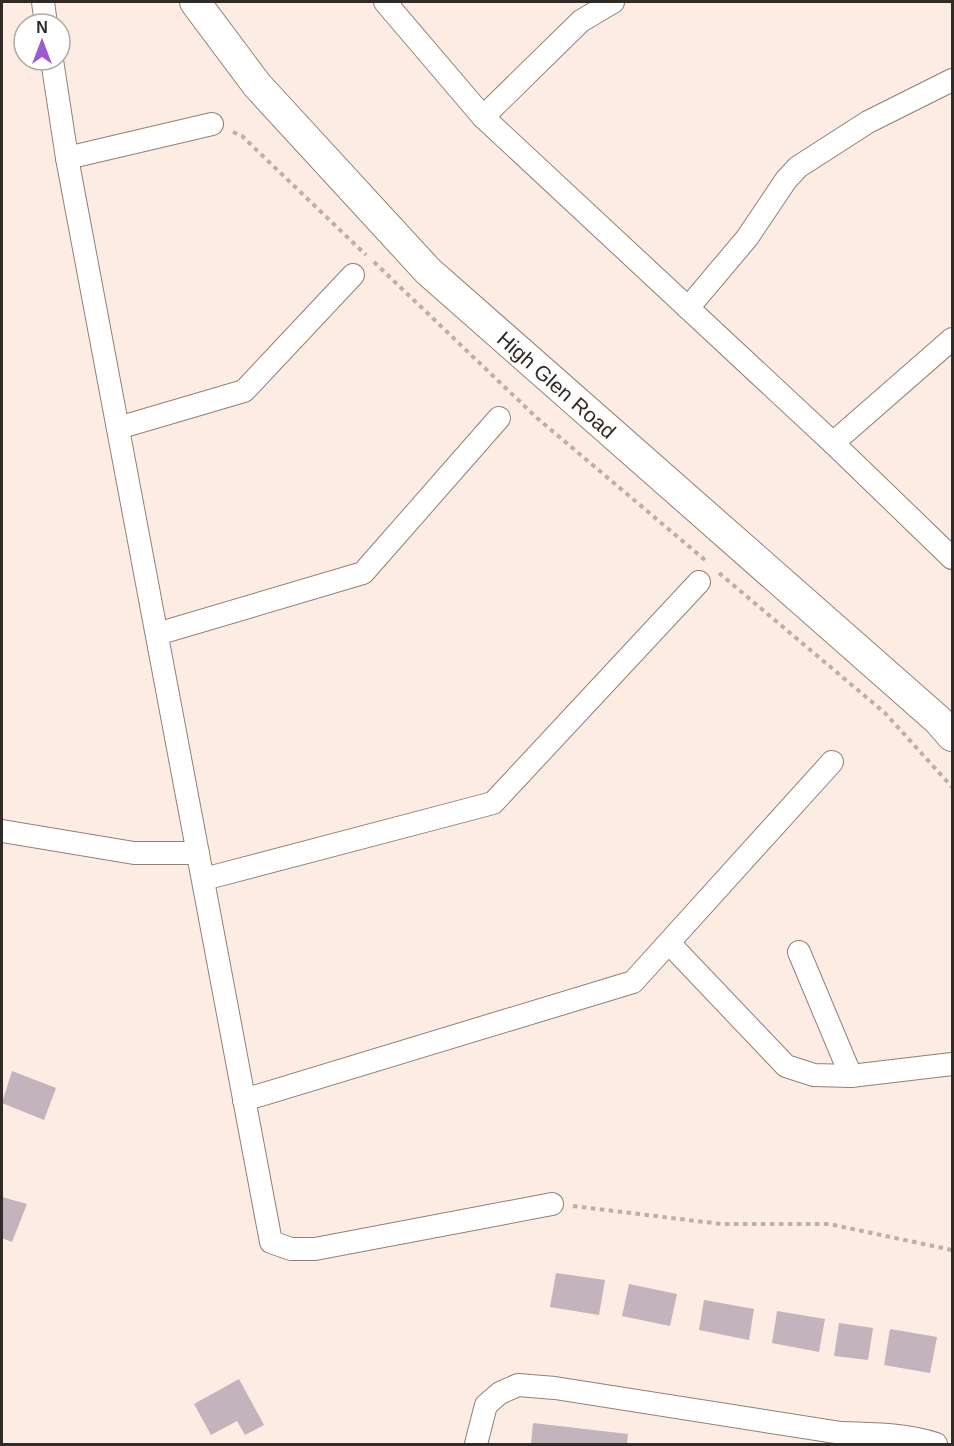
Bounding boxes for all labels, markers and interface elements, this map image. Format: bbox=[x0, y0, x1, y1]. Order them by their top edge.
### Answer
north arrow bbox=[12, 12, 72, 72]
text: N bbox=[36, 19, 48, 36]
street label: High Glen Road bbox=[493, 326, 621, 443]

